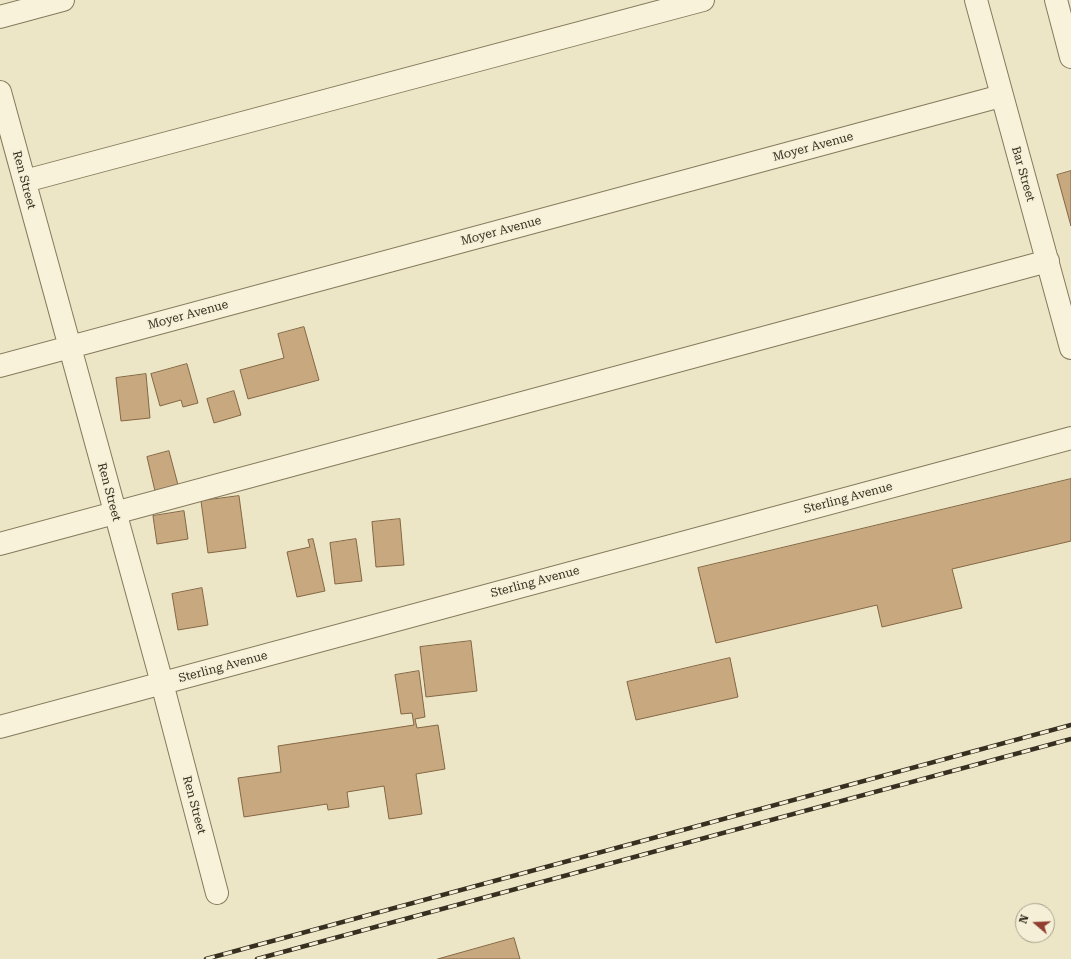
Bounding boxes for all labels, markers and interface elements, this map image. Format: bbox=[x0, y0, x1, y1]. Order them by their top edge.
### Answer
street label: Moyer Avenue bbox=[771, 129, 855, 165]
street label: Bar Street bbox=[1008, 145, 1038, 203]
street label: Ren Street bbox=[9, 149, 39, 211]
street label: Moyer Avenue bbox=[459, 213, 543, 249]
street label: Moyer Avenue bbox=[146, 297, 230, 333]
street label: Ren Street bbox=[94, 461, 124, 523]
street label: Sterling Avenue bbox=[802, 479, 894, 517]
street label: Sterling Avenue bbox=[489, 563, 581, 601]
street label: Sterling Avenue bbox=[177, 648, 269, 686]
street label: Ren Street bbox=[179, 774, 209, 836]
north arrow bbox=[1015, 903, 1055, 943]
text: N bbox=[1017, 913, 1032, 925]

